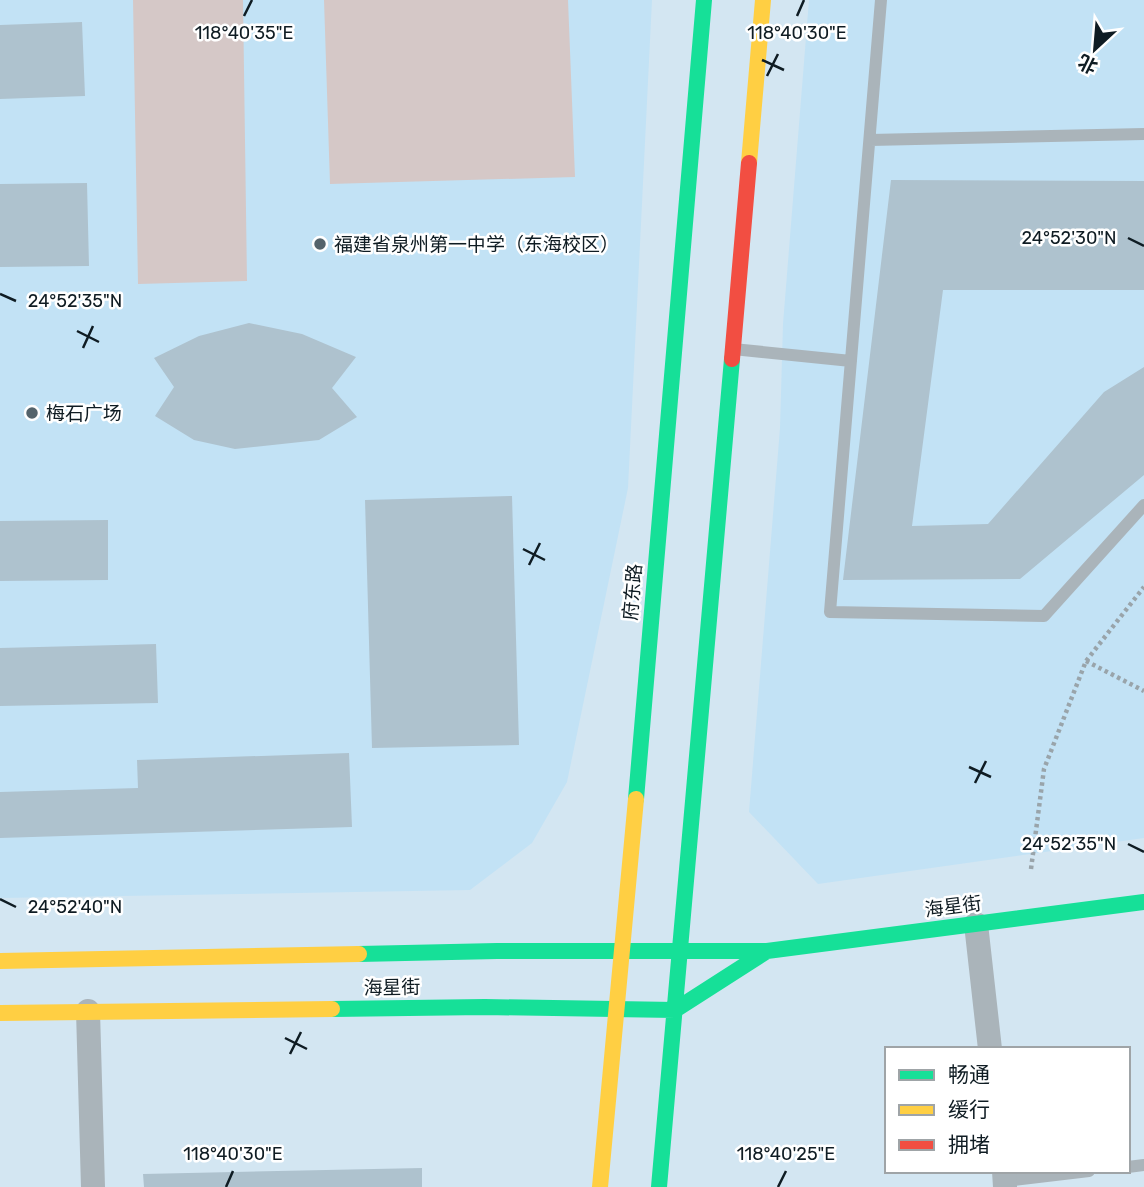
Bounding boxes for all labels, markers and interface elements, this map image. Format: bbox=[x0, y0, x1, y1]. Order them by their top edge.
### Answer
north arrow bbox=[1060, 14, 1130, 84]
text: 118°40'35"E bbox=[195, 22, 293, 44]
text: 118°40'30"E bbox=[747, 22, 847, 44]
text: 北 bbox=[1074, 49, 1101, 78]
text: 24°52'30"N bbox=[1021, 227, 1117, 249]
place label: 福建省泉州第一中学（东海校区） bbox=[334, 233, 619, 256]
marker: 福建省泉州第一中学（东海校区） bbox=[312, 236, 328, 252]
text: 24°52'35"N bbox=[28, 290, 122, 312]
place label: 梅石广场 bbox=[46, 402, 122, 425]
marker: 梅石广场 bbox=[24, 405, 40, 421]
street label: 府东路 bbox=[619, 563, 646, 621]
text: 24°52'35"N bbox=[1022, 833, 1116, 855]
street label: 海星街 bbox=[923, 892, 983, 921]
text: 24°52'40"N bbox=[28, 896, 122, 918]
street label: 海星街 bbox=[363, 976, 421, 999]
legend bbox=[885, 1047, 1130, 1173]
text: 畅通 bbox=[948, 1062, 990, 1087]
text: 缓行 bbox=[948, 1097, 990, 1122]
text: 拥堵 bbox=[948, 1132, 990, 1157]
text: 118°40'30"E bbox=[183, 1143, 283, 1165]
text: 118°40'25"E bbox=[737, 1143, 835, 1165]

